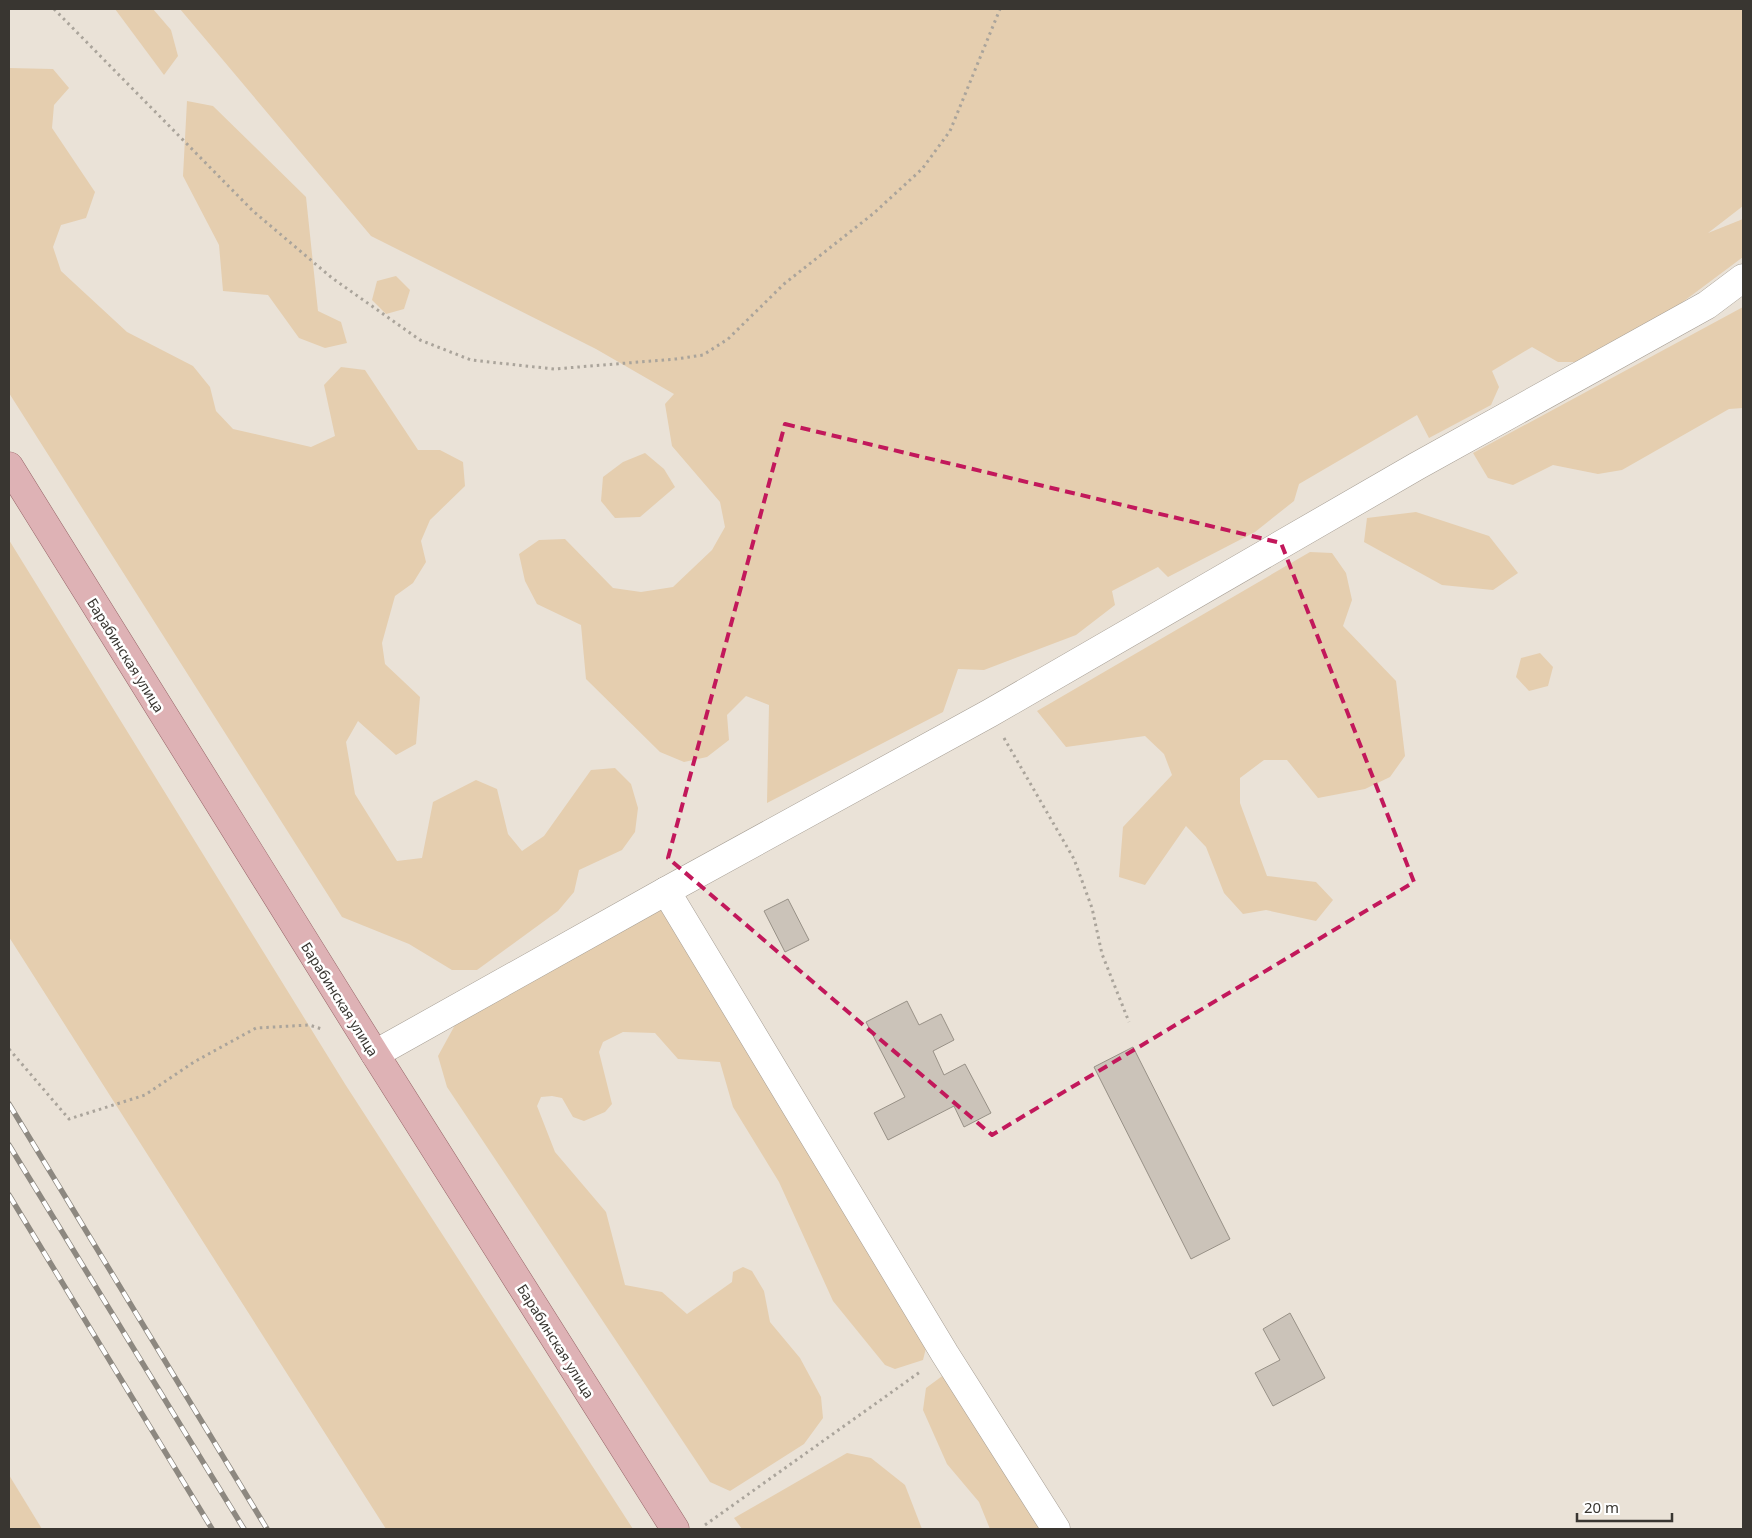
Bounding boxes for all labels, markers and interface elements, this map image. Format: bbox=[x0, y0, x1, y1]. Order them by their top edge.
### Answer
street label: Барабинская улица bbox=[83, 594, 169, 716]
street label: Барабинская улица bbox=[297, 938, 383, 1060]
street label: Барабинская улица bbox=[513, 1280, 599, 1402]
scale bar bbox=[1577, 1490, 1672, 1522]
text: 20 m bbox=[1584, 1497, 1619, 1517]

